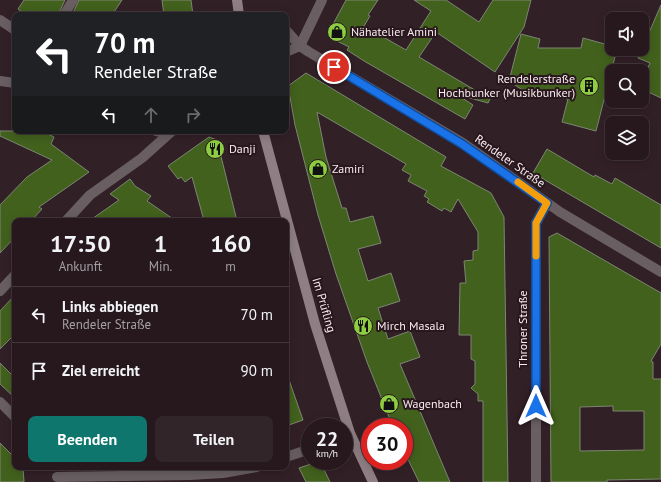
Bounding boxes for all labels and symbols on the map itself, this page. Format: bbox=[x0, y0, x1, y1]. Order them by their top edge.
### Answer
shop icon: Nähatelier Amini bbox=[326, 21, 348, 43]
place label: Nähatelier Amini bbox=[351, 24, 437, 39]
pin bbox=[317, 50, 351, 84]
place label: Rendelerstraße Hochbunker (Musikbunker) bbox=[438, 71, 575, 100]
building icon: Rendelerstraße Hochbunker (Musikbunker) bbox=[578, 75, 600, 97]
street label: Rendeler Straße bbox=[472, 131, 548, 190]
restaurant icon: Danji bbox=[204, 138, 226, 160]
place label: Danji bbox=[229, 141, 256, 156]
shop icon: Zamiri bbox=[307, 158, 329, 180]
place label: Zamiri bbox=[332, 161, 364, 176]
street label: Im Prüfling bbox=[309, 276, 339, 334]
street label: Throner Straße bbox=[515, 290, 530, 368]
restaurant icon: Mirch Masala bbox=[352, 315, 374, 337]
place label: Mirch Masala bbox=[377, 318, 445, 333]
position arrow bbox=[515, 385, 557, 427]
shop icon: Wagenbach bbox=[378, 393, 400, 415]
place label: Wagenbach bbox=[403, 396, 462, 411]
speed limit sign: 30 bbox=[361, 418, 413, 470]

